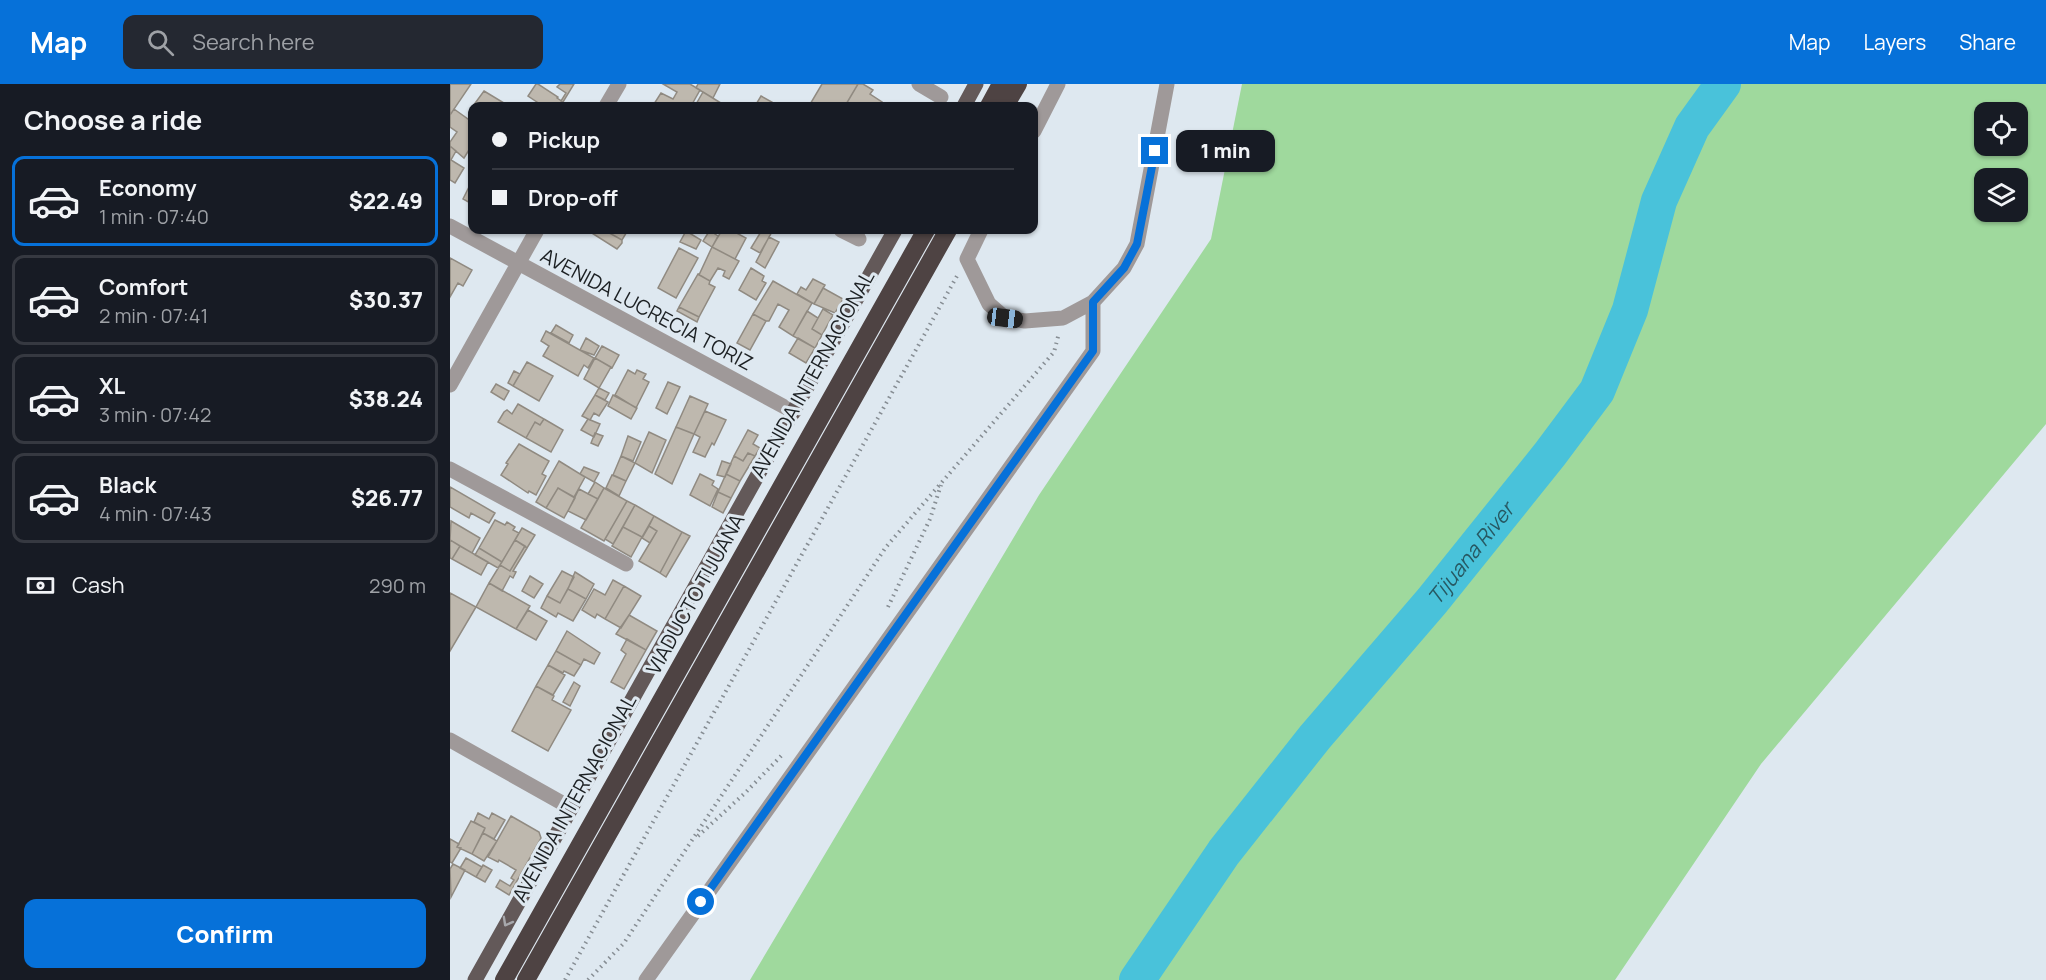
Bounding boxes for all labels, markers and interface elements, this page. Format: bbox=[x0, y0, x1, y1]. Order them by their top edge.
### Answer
search box bbox=[123, 15, 543, 69]
text: Map bbox=[30, 23, 87, 61]
icon: search bbox=[144, 26, 177, 59]
text: Search here bbox=[192, 27, 315, 57]
text: Map bbox=[1789, 28, 1830, 56]
text: Layers bbox=[1863, 28, 1926, 56]
text: Share bbox=[1959, 28, 2016, 56]
text: Choose a ride bbox=[24, 101, 202, 138]
map controls bbox=[1974, 102, 2028, 222]
button: locate bbox=[1974, 102, 2028, 156]
text: Pickup bbox=[528, 125, 600, 155]
callout: 1 min bbox=[1176, 130, 1275, 172]
route end bbox=[1141, 137, 1168, 164]
text: 1 min bbox=[1200, 137, 1251, 164]
button: layers bbox=[1974, 168, 2028, 222]
text: Economy bbox=[99, 173, 197, 203]
icon: car bbox=[27, 174, 81, 228]
text: Drop-off bbox=[528, 183, 618, 213]
text: $22.49 bbox=[349, 186, 423, 216]
text: 1 min · 07:40 bbox=[99, 203, 209, 230]
street label: AVENIDA LUCRECIA TORIZ bbox=[536, 242, 758, 376]
street label: AVENIDA INTERNACIONAL bbox=[744, 266, 880, 482]
text: Comfort bbox=[99, 272, 188, 302]
icon: car bbox=[27, 273, 81, 327]
text: $30.37 bbox=[349, 285, 423, 315]
text: 2 min · 07:41 bbox=[99, 302, 208, 329]
car bbox=[986, 307, 1024, 329]
text: XL bbox=[99, 371, 125, 401]
icon: car bbox=[27, 372, 81, 426]
text: $38.24 bbox=[349, 384, 423, 414]
text: 3 min · 07:42 bbox=[99, 401, 212, 428]
text: Black bbox=[99, 470, 156, 500]
icon: car bbox=[27, 471, 81, 525]
text: $26.77 bbox=[351, 483, 423, 513]
water label: Tijuana River bbox=[1421, 494, 1521, 610]
text: 4 min · 07:43 bbox=[99, 500, 212, 527]
street label: VIADUCTO TIJUANA bbox=[640, 508, 751, 679]
icon: cash bbox=[24, 569, 57, 602]
text: Cash bbox=[72, 570, 125, 600]
text: 290 m bbox=[369, 572, 426, 599]
street label: AVENIDA INTERNACIONAL bbox=[506, 690, 642, 906]
route start bbox=[687, 888, 714, 915]
button: Confirm bbox=[24, 899, 426, 968]
one-way arrow bbox=[503, 916, 514, 926]

